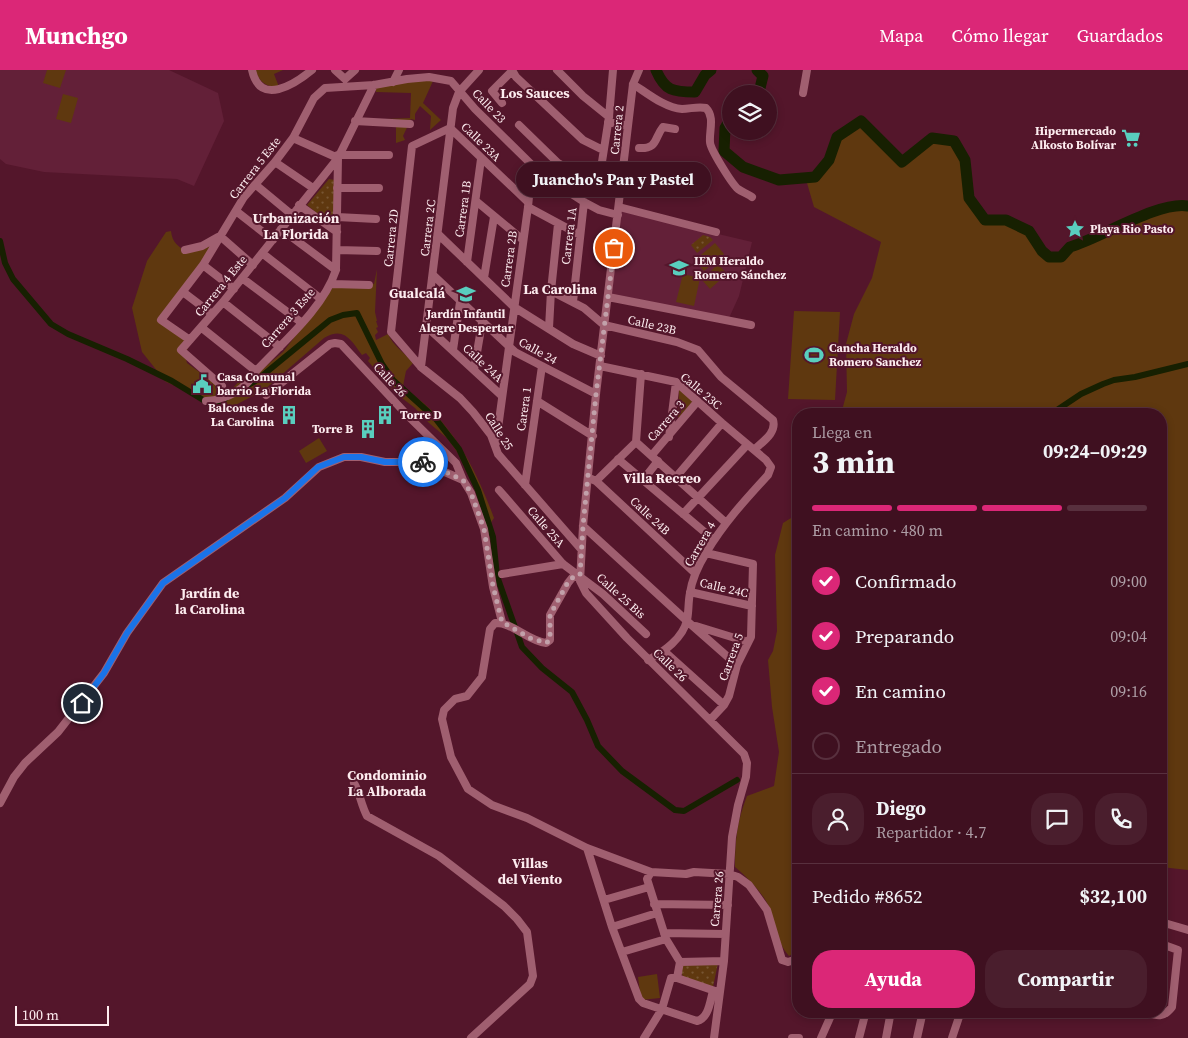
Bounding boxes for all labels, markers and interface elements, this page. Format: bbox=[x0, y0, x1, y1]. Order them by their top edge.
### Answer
text: Munchgo bbox=[25, 19, 128, 52]
text: Mapa bbox=[879, 23, 924, 48]
text: Cómo llegar bbox=[952, 23, 1049, 48]
text: Guardados bbox=[1077, 23, 1163, 48]
district label: Los Sauces bbox=[500, 83, 570, 103]
street label: Calle 23 bbox=[469, 85, 509, 127]
map controls bbox=[722, 85, 777, 140]
button: layers bbox=[722, 85, 777, 140]
street label: Carrera 2 bbox=[606, 104, 628, 156]
street label: Calle 23A bbox=[458, 119, 504, 165]
place label: Hipermercado Alkosto Bolívar bbox=[1031, 123, 1116, 153]
supermarket icon: Hipermercado Alkosto Bolívar bbox=[1120, 127, 1142, 149]
street label: Carrera 5 Este bbox=[226, 134, 284, 202]
callout: Juancho's Pan y Pastel bbox=[516, 163, 712, 198]
text: Juancho's Pan y Pastel bbox=[533, 168, 694, 190]
street label: Carrera 1B bbox=[451, 179, 475, 238]
street label: Carrera 2C bbox=[417, 198, 439, 257]
street label: Carrera 1A bbox=[558, 206, 580, 266]
district label: Urbanización La Florida bbox=[253, 208, 340, 244]
street label: Carrera 2D bbox=[380, 208, 402, 268]
place icon: Playa Rio Pasto bbox=[1064, 218, 1086, 240]
place label: Playa Rio Pasto bbox=[1090, 221, 1174, 237]
pin bbox=[593, 227, 635, 269]
street label: Carrera 2B bbox=[497, 229, 521, 288]
icon: bag bbox=[600, 234, 628, 262]
street label: Carrera 4 Este bbox=[191, 252, 251, 320]
place label: IEM Heraldo Romero Sánchez bbox=[694, 253, 786, 283]
school or university icon: IEM Heraldo Romero Sánchez bbox=[668, 257, 690, 279]
district label: La Carolina bbox=[523, 279, 597, 299]
district label: Gualcalá bbox=[389, 283, 446, 303]
school or university icon: Jardín Infantil Alegre Despertar bbox=[455, 283, 477, 305]
street label: Carrera 3 Este bbox=[257, 284, 319, 352]
place label: Jardín Infantil Alegre Despertar bbox=[419, 306, 514, 336]
street label: Calle 23B bbox=[626, 312, 678, 338]
street label: Calle 24 bbox=[516, 334, 560, 368]
street label: Calle 24A bbox=[459, 340, 507, 386]
place label: Cancha Heraldo Romero Sanchez bbox=[829, 340, 921, 370]
sports icon: Cancha Heraldo Romero Sanchez bbox=[803, 344, 825, 366]
street label: Calle 26 bbox=[370, 359, 410, 401]
place label: Casa Comunal barrio La Florida bbox=[217, 369, 312, 399]
street label: Calle 23C bbox=[677, 369, 725, 413]
public building icon: Casa Comunal barrio La Florida bbox=[191, 373, 213, 395]
street label: Carera 1 bbox=[513, 386, 535, 432]
street label: Carrera 3 bbox=[644, 397, 688, 445]
place label: Balcones de La Carolina bbox=[208, 400, 275, 430]
building icon: Balcones de La Carolina bbox=[278, 404, 300, 426]
building icon: Torre D bbox=[374, 404, 396, 426]
place label: Torre D bbox=[400, 407, 442, 423]
street label: Calle 25 bbox=[481, 409, 517, 453]
building icon: Torre B bbox=[357, 418, 379, 440]
place label: Torre B bbox=[312, 421, 353, 437]
text: Llega en bbox=[812, 421, 872, 443]
courier bbox=[398, 437, 448, 487]
text: 09:24–09:29 bbox=[1043, 438, 1147, 464]
text: 3 min bbox=[812, 440, 895, 484]
icon: bike bbox=[409, 448, 437, 476]
district label: Villa Recreo bbox=[623, 468, 701, 488]
street label: Calle 24B bbox=[627, 493, 674, 539]
street label: Calle 25A bbox=[524, 503, 568, 551]
street label: Carrera 4 bbox=[681, 519, 719, 569]
text: En camino · 480 m bbox=[812, 519, 943, 541]
icon: check bbox=[812, 567, 840, 595]
text: Confirmado bbox=[855, 568, 957, 594]
street label: Calle 25 Bis bbox=[593, 570, 649, 622]
text: 09:00 bbox=[1110, 570, 1147, 592]
street label: Calle 24C bbox=[698, 575, 750, 601]
district label: Jardín de la Carolina bbox=[175, 583, 246, 619]
icon: check bbox=[812, 622, 840, 650]
text: Preparando bbox=[855, 623, 954, 649]
text: 09:04 bbox=[1110, 625, 1147, 647]
street label: Carrera 5 bbox=[715, 631, 747, 683]
street label: Calle 26 bbox=[649, 645, 691, 685]
icon: check bbox=[812, 677, 840, 705]
text: En camino bbox=[855, 678, 946, 704]
text: 09:16 bbox=[1110, 680, 1147, 702]
pin bbox=[61, 682, 103, 724]
icon: home bbox=[68, 689, 96, 717]
text: Entregado bbox=[855, 733, 942, 759]
district label: Condominio La Alborada bbox=[347, 765, 427, 801]
button: person bbox=[812, 793, 864, 845]
button: chat bbox=[1031, 793, 1083, 845]
button: phone bbox=[1095, 793, 1147, 845]
text: Diego bbox=[876, 795, 926, 821]
text: Repartidor · 4.7 bbox=[876, 821, 986, 843]
district label: Villas del Viento bbox=[498, 853, 562, 889]
street label: Carrera 26 bbox=[707, 871, 727, 927]
text: Pedido #8652 bbox=[812, 883, 923, 909]
text: $32,100 bbox=[1080, 883, 1147, 909]
button: Ayuda bbox=[812, 950, 975, 1008]
button: Compartir bbox=[985, 950, 1147, 1008]
scale bar bbox=[15, 1003, 109, 1026]
text: 100 m bbox=[22, 1005, 59, 1025]

